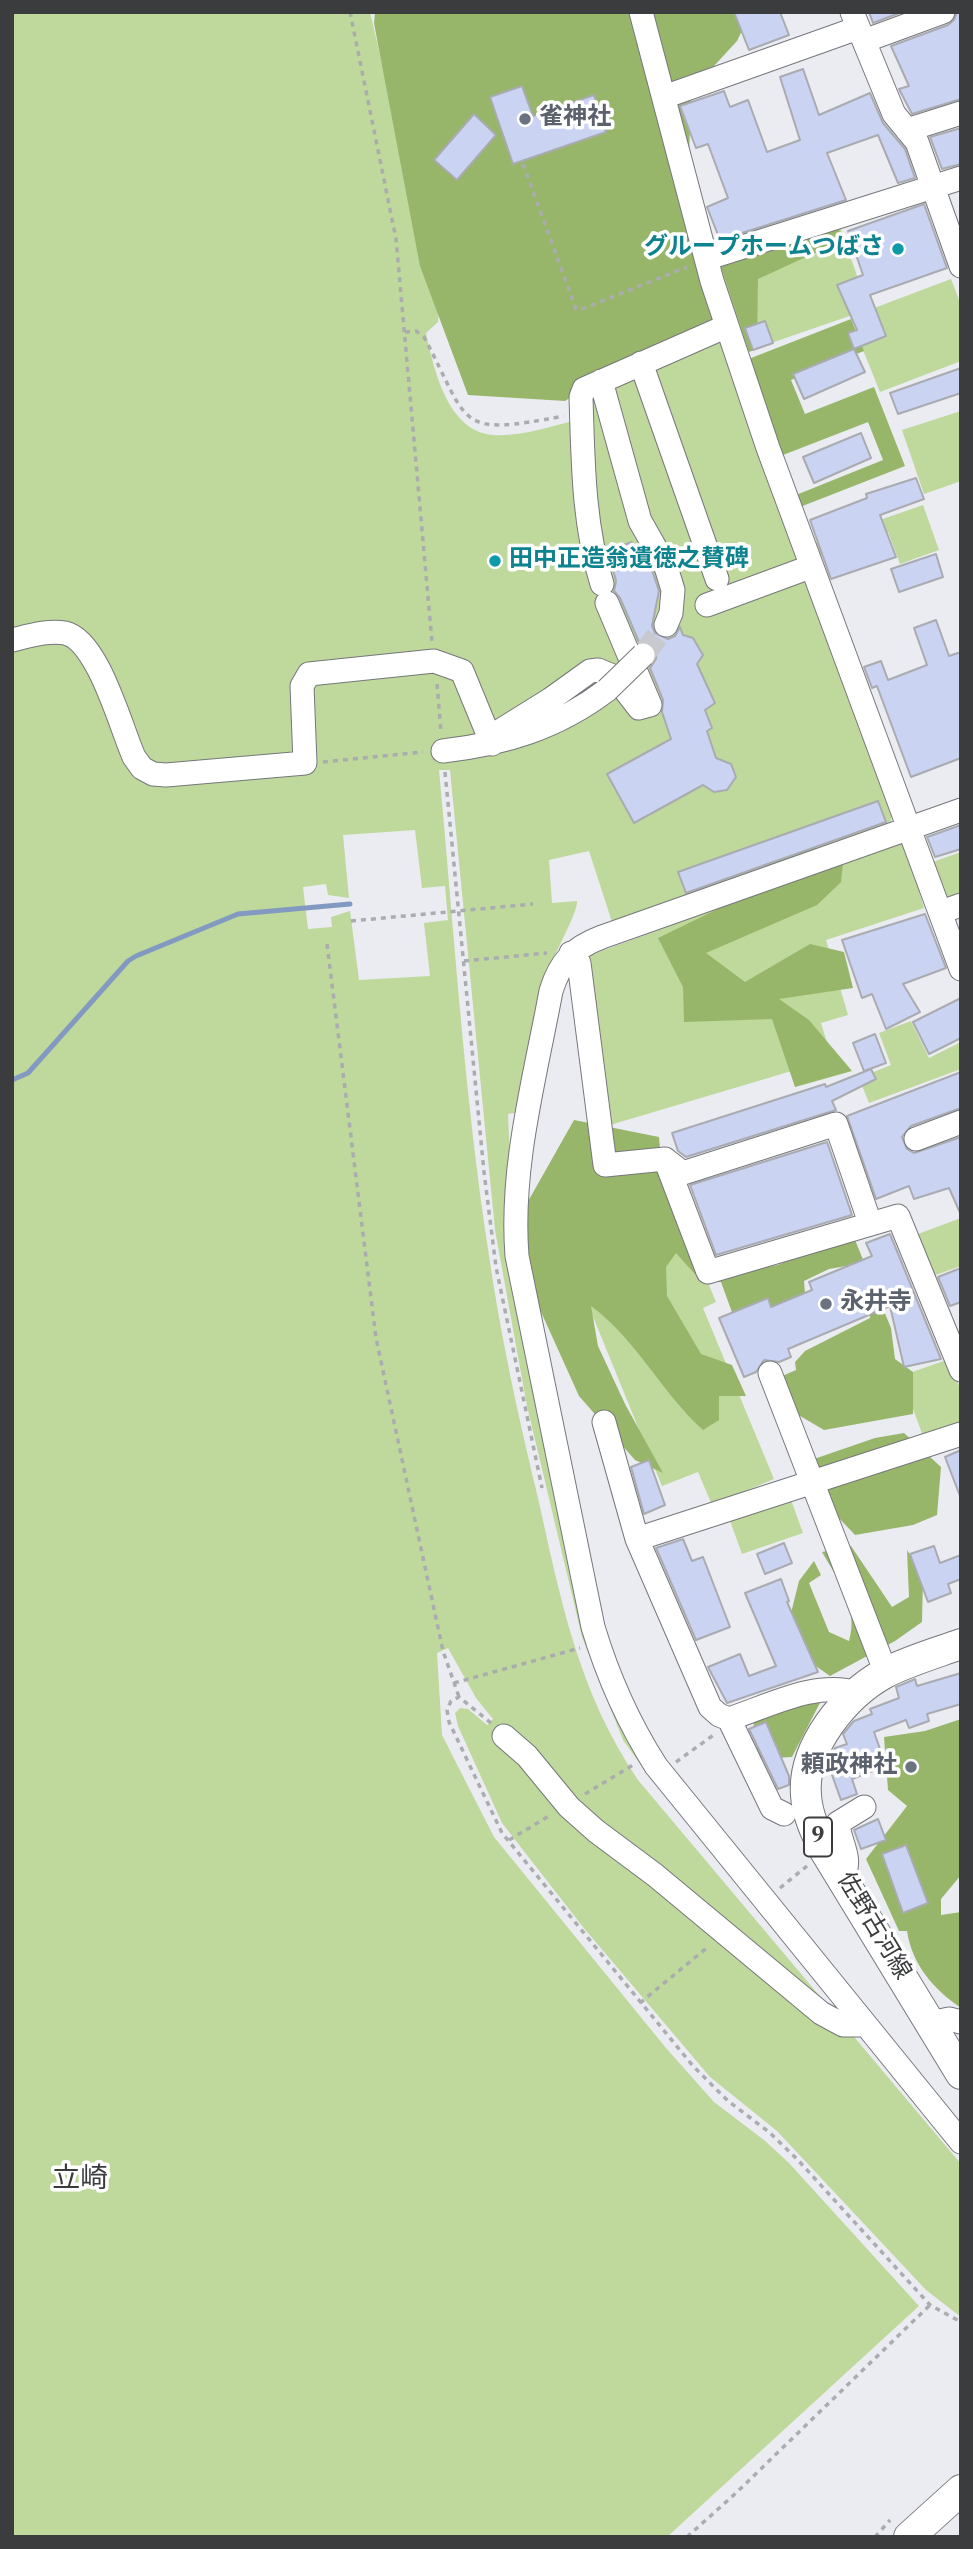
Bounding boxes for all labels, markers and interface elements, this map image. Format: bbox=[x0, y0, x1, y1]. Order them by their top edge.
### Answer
place label: 雀神社 bbox=[539, 105, 611, 133]
marker: 雀神社 bbox=[517, 111, 533, 127]
place label: グループホームつばさ bbox=[644, 235, 884, 263]
marker: グループホームつばさ bbox=[890, 241, 906, 257]
place label: 田中正造翁遺徳之賛碑 bbox=[509, 547, 749, 575]
marker: 田中正造翁遺徳之賛碑 bbox=[487, 553, 503, 569]
place label: 永井寺 bbox=[840, 1290, 912, 1318]
marker: 永井寺 bbox=[818, 1296, 834, 1312]
place label: 頼政神社 bbox=[801, 1753, 897, 1781]
marker: 頼政神社 bbox=[903, 1759, 919, 1775]
road number: 9 bbox=[804, 1818, 832, 1856]
street label: 佐野古河線 bbox=[829, 1868, 915, 1986]
district label: 立崎 bbox=[52, 2165, 108, 2199]

